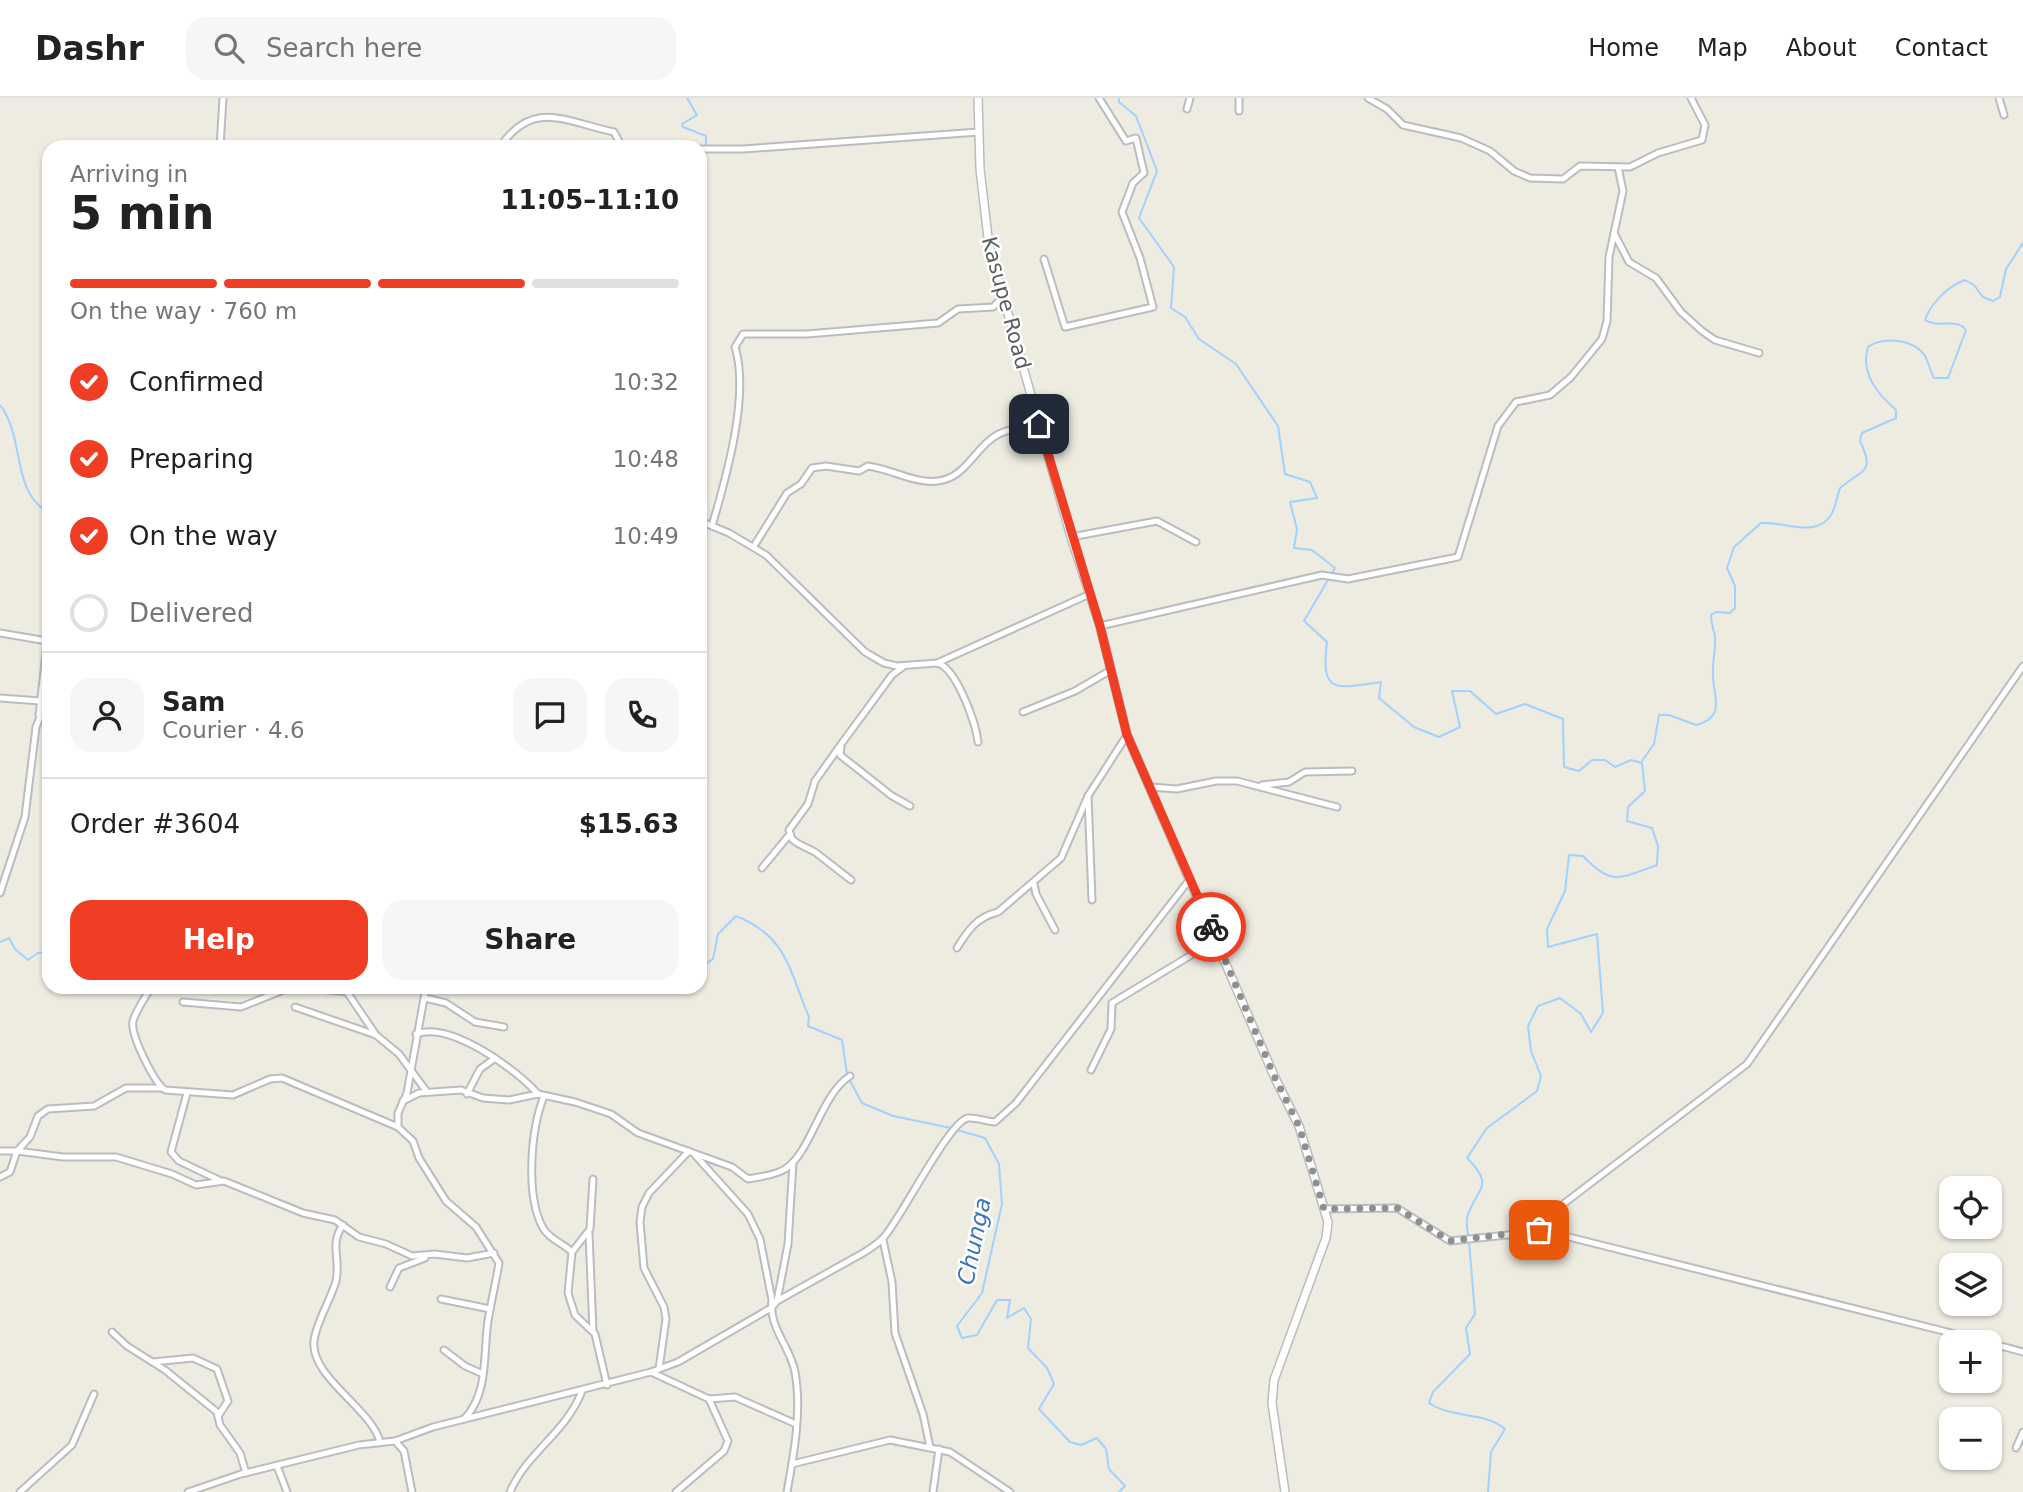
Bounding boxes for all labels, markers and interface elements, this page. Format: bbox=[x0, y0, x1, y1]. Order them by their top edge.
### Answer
search box bbox=[186, 17, 676, 80]
text: Dashr bbox=[35, 29, 144, 68]
icon: search bbox=[210, 29, 248, 67]
text: Search here bbox=[266, 33, 422, 63]
text: Home bbox=[1588, 34, 1659, 62]
text: Map bbox=[1697, 34, 1748, 62]
text: About bbox=[1786, 34, 1857, 62]
text: Contact bbox=[1895, 34, 1988, 62]
text: Arriving in bbox=[70, 161, 188, 187]
text: 11:05–11:10 bbox=[500, 185, 679, 215]
text: 5 min bbox=[70, 186, 214, 240]
street label: Kasupe Road bbox=[977, 234, 1035, 372]
text: On the way · 760 m bbox=[70, 298, 297, 324]
icon: check bbox=[70, 363, 108, 401]
text: Confirmed bbox=[129, 367, 264, 397]
text: 10:32 bbox=[613, 369, 679, 395]
pin bbox=[1009, 394, 1069, 454]
icon: home bbox=[1020, 405, 1058, 443]
icon: check bbox=[70, 440, 108, 478]
text: Preparing bbox=[129, 444, 254, 474]
text: 10:48 bbox=[613, 446, 679, 472]
icon: check bbox=[70, 517, 108, 555]
text: On the way bbox=[129, 521, 278, 551]
text: 10:49 bbox=[613, 523, 679, 549]
text: Delivered bbox=[129, 598, 253, 628]
button: person bbox=[70, 678, 144, 752]
button: chat bbox=[513, 678, 587, 752]
button: phone bbox=[605, 678, 679, 752]
text: Sam bbox=[162, 687, 225, 717]
text: Courier · 4.6 bbox=[162, 717, 305, 743]
text: Order #3604 bbox=[70, 809, 240, 839]
text: $15.63 bbox=[579, 809, 679, 839]
courier bbox=[1176, 892, 1246, 962]
button: Help bbox=[70, 900, 368, 980]
button: Share bbox=[382, 900, 679, 980]
icon: bike bbox=[1192, 908, 1230, 946]
map controls bbox=[1939, 1176, 2002, 1470]
button: locate bbox=[1939, 1176, 2002, 1239]
water label: Chunga bbox=[952, 1195, 996, 1287]
pin bbox=[1509, 1200, 1569, 1260]
icon: bag bbox=[1520, 1211, 1558, 1249]
button: layers bbox=[1939, 1253, 2002, 1316]
button: + bbox=[1939, 1330, 2002, 1393]
button: − bbox=[1939, 1407, 2002, 1470]

